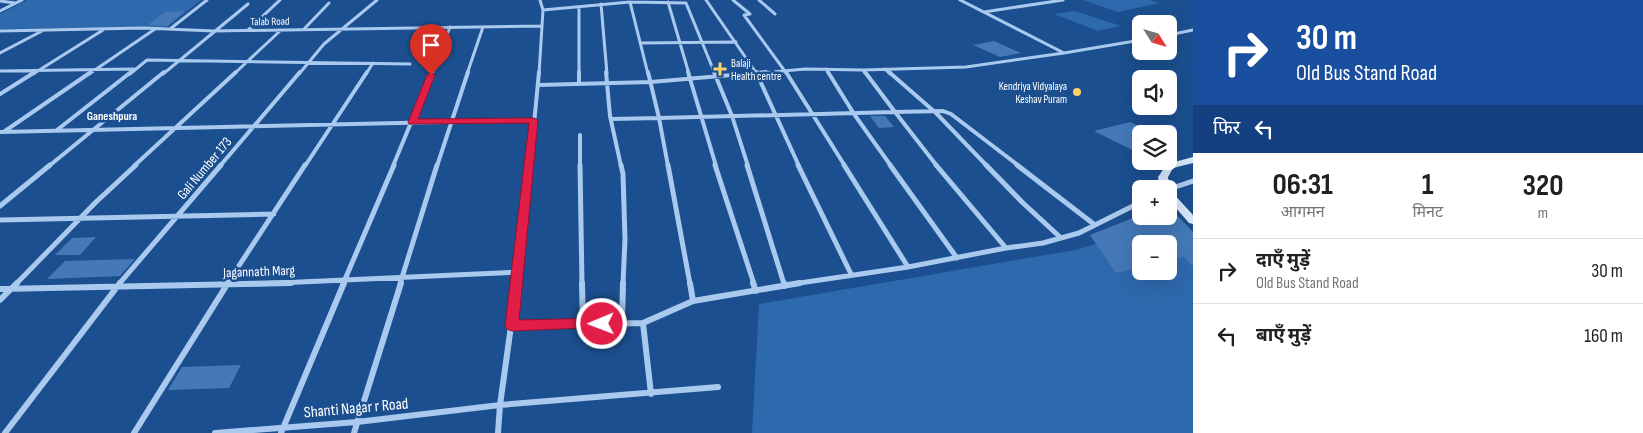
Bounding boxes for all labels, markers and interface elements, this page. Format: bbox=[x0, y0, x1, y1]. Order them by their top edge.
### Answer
street label: Talab Road bbox=[250, 15, 290, 28]
north arrow bbox=[1132, 15, 1178, 60]
map controls bbox=[1132, 15, 1177, 280]
text: 30 m bbox=[1296, 17, 1357, 60]
icon: right bbox=[1213, 20, 1278, 85]
pin bbox=[410, 24, 452, 75]
icon: arrive bbox=[417, 31, 445, 59]
place label: Balaji Health centre bbox=[731, 57, 781, 83]
text: Old Bus Stand Road bbox=[1296, 60, 1437, 87]
marker: Balaji Health centre bbox=[713, 62, 727, 76]
button: sound bbox=[1132, 70, 1177, 115]
place label: Kendriya Vidyalaya Keshav Puram bbox=[999, 80, 1067, 106]
marker: Kendriya Vidyalaya Keshav Puram bbox=[1071, 86, 1083, 98]
district label: Ganeshpura bbox=[87, 109, 137, 124]
icon: left bbox=[1250, 115, 1278, 143]
text: फिर bbox=[1213, 117, 1240, 140]
button: layers bbox=[1132, 125, 1177, 170]
street label: Gali Number 173 bbox=[173, 134, 235, 203]
text: 06:31 bbox=[1273, 167, 1333, 203]
text: 1 bbox=[1422, 167, 1434, 203]
text: 320 bbox=[1523, 168, 1563, 204]
button: + bbox=[1132, 180, 1177, 225]
text: आगमन bbox=[1281, 203, 1325, 222]
text: मिनट bbox=[1412, 203, 1443, 222]
text: m bbox=[1538, 204, 1548, 223]
button: − bbox=[1132, 235, 1177, 280]
text: दाएँ मुड़ें bbox=[1256, 249, 1310, 272]
icon: right bbox=[1213, 257, 1241, 285]
text: 30 m bbox=[1591, 260, 1623, 283]
street label: Jagannath Marg bbox=[222, 262, 296, 281]
text: Old Bus Stand Road bbox=[1256, 274, 1359, 293]
position arrow bbox=[575, 297, 627, 349]
icon: left bbox=[1213, 322, 1241, 350]
text: बाएँ मुड़ें bbox=[1256, 324, 1311, 347]
text: 160 m bbox=[1584, 325, 1623, 348]
street label: Shanti Nagar r Road bbox=[303, 394, 409, 423]

